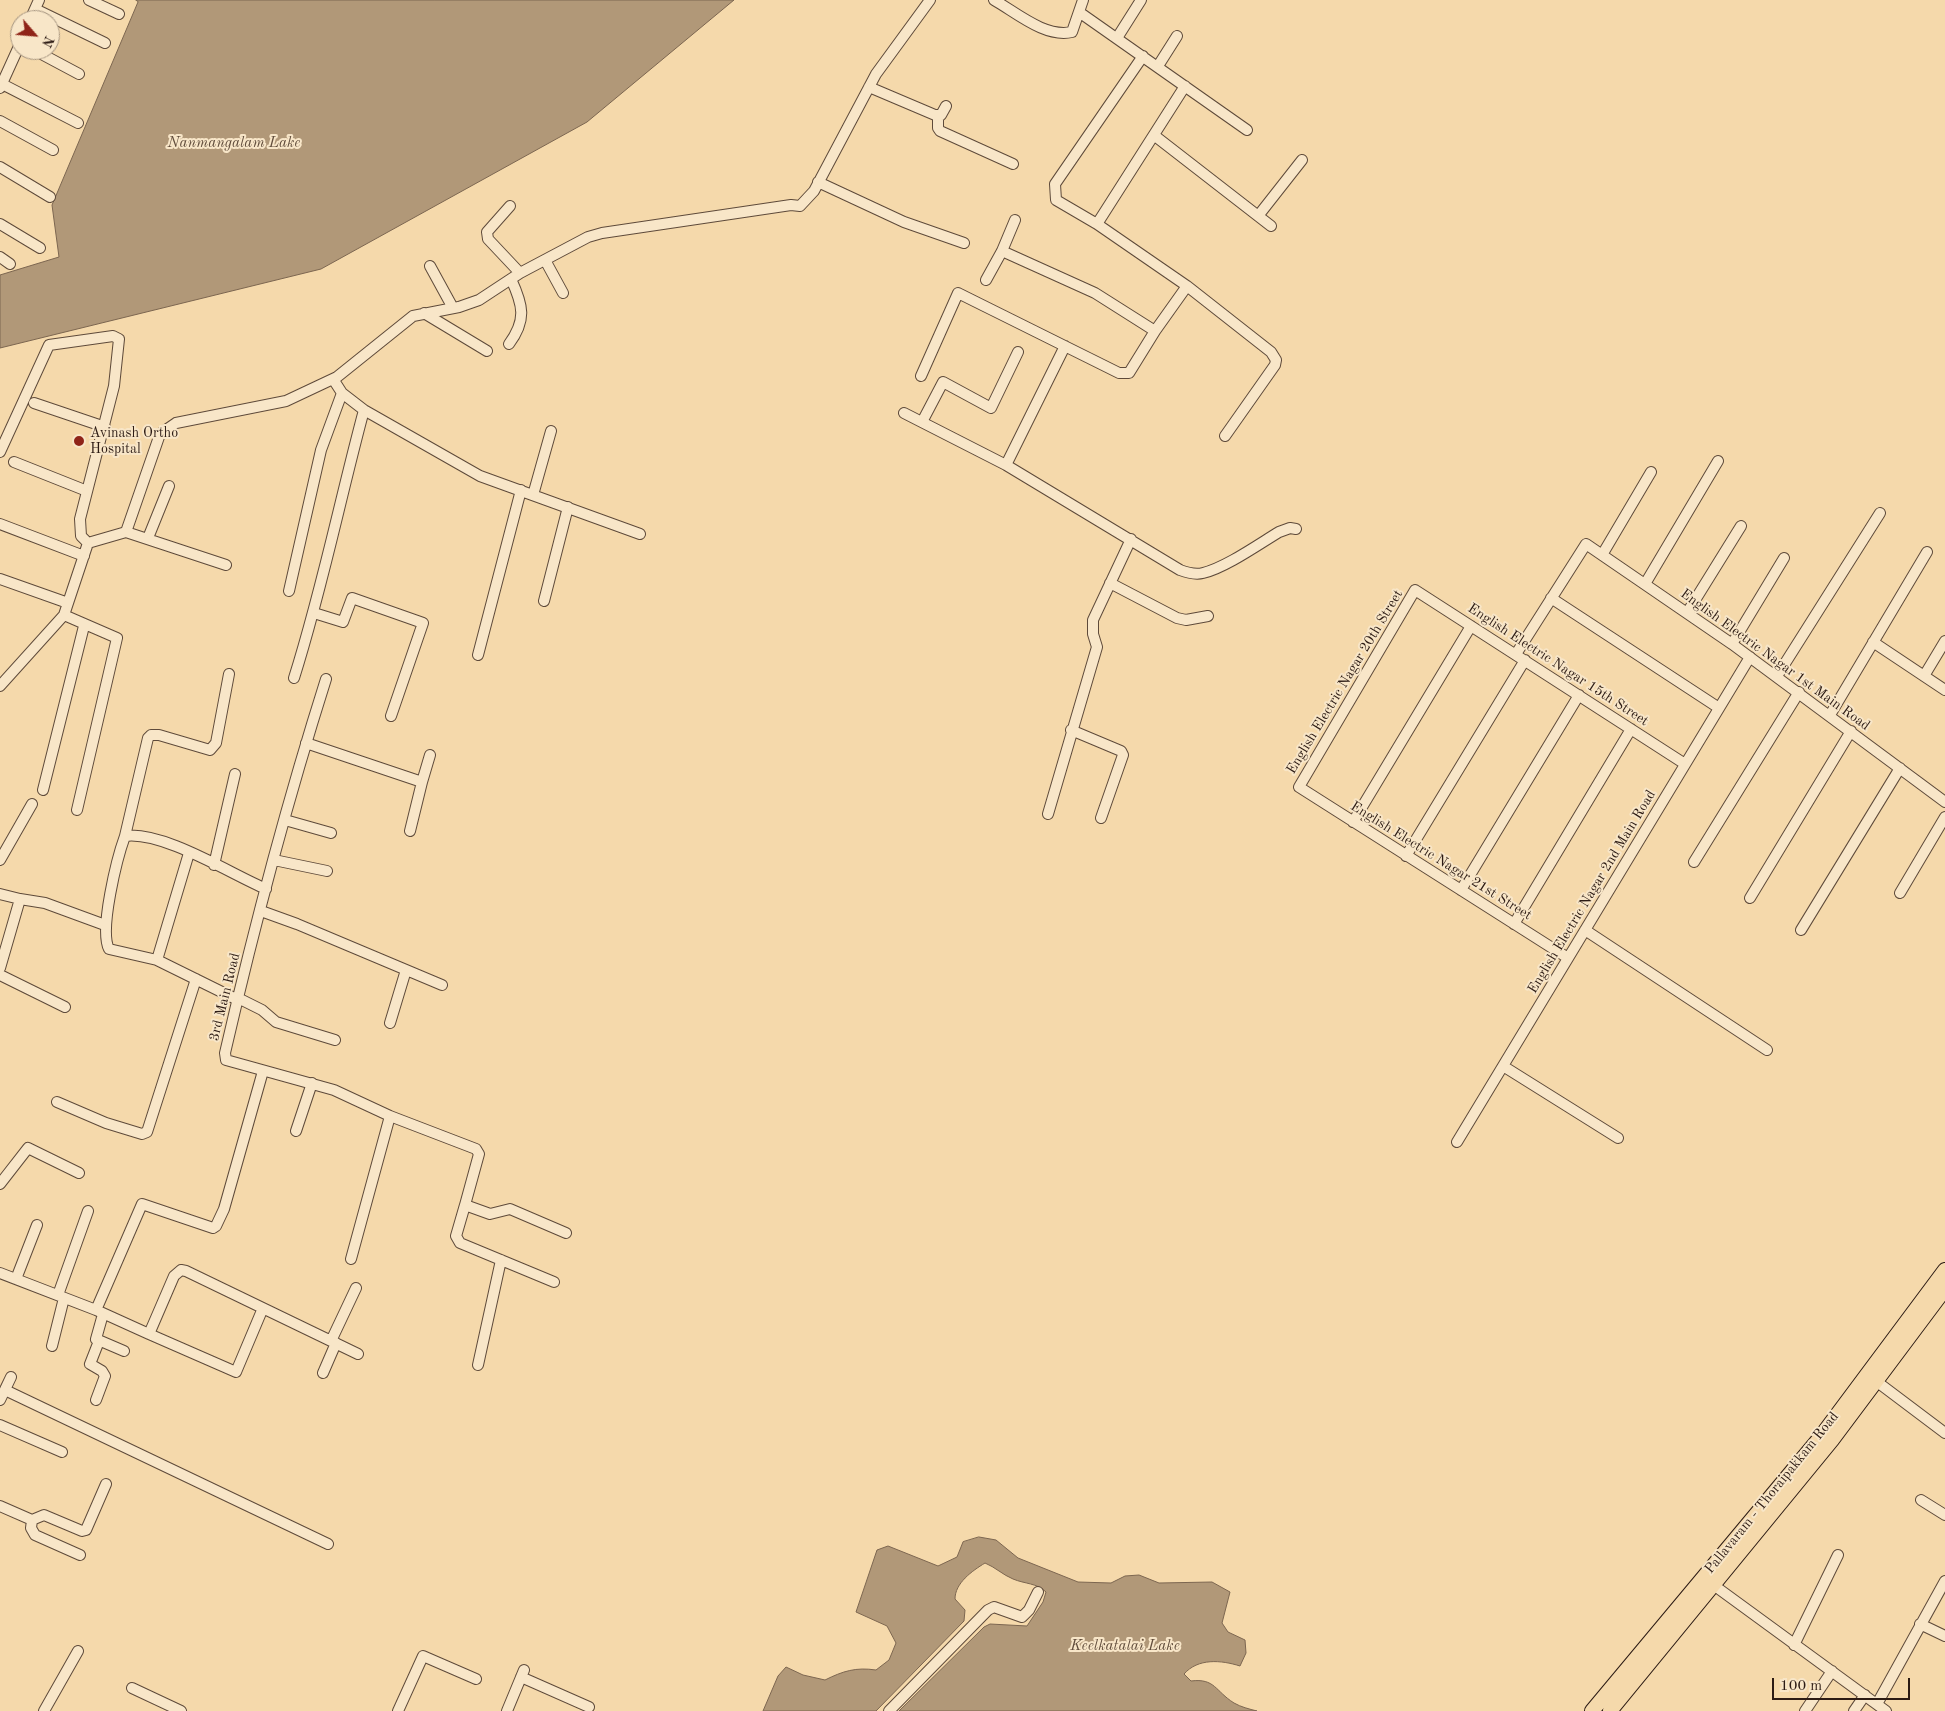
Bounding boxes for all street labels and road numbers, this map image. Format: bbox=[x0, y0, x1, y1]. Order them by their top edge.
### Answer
street label: English Electric Nagar 1st Main Road bbox=[1677, 586, 1873, 734]
street label: English Electric Nagar 20th Street bbox=[1283, 587, 1407, 777]
street label: English Electric Nagar 15th Street bbox=[1465, 600, 1651, 730]
street label: English Electric Nagar 2nd Main Road bbox=[1524, 787, 1660, 997]
street label: English Electric Nagar 21st Street bbox=[1347, 798, 1535, 924]
street label: 3rd Main Road bbox=[206, 951, 244, 1043]
street label: Pallavaram - Thoraipakkam Road bbox=[1701, 1409, 1843, 1577]

